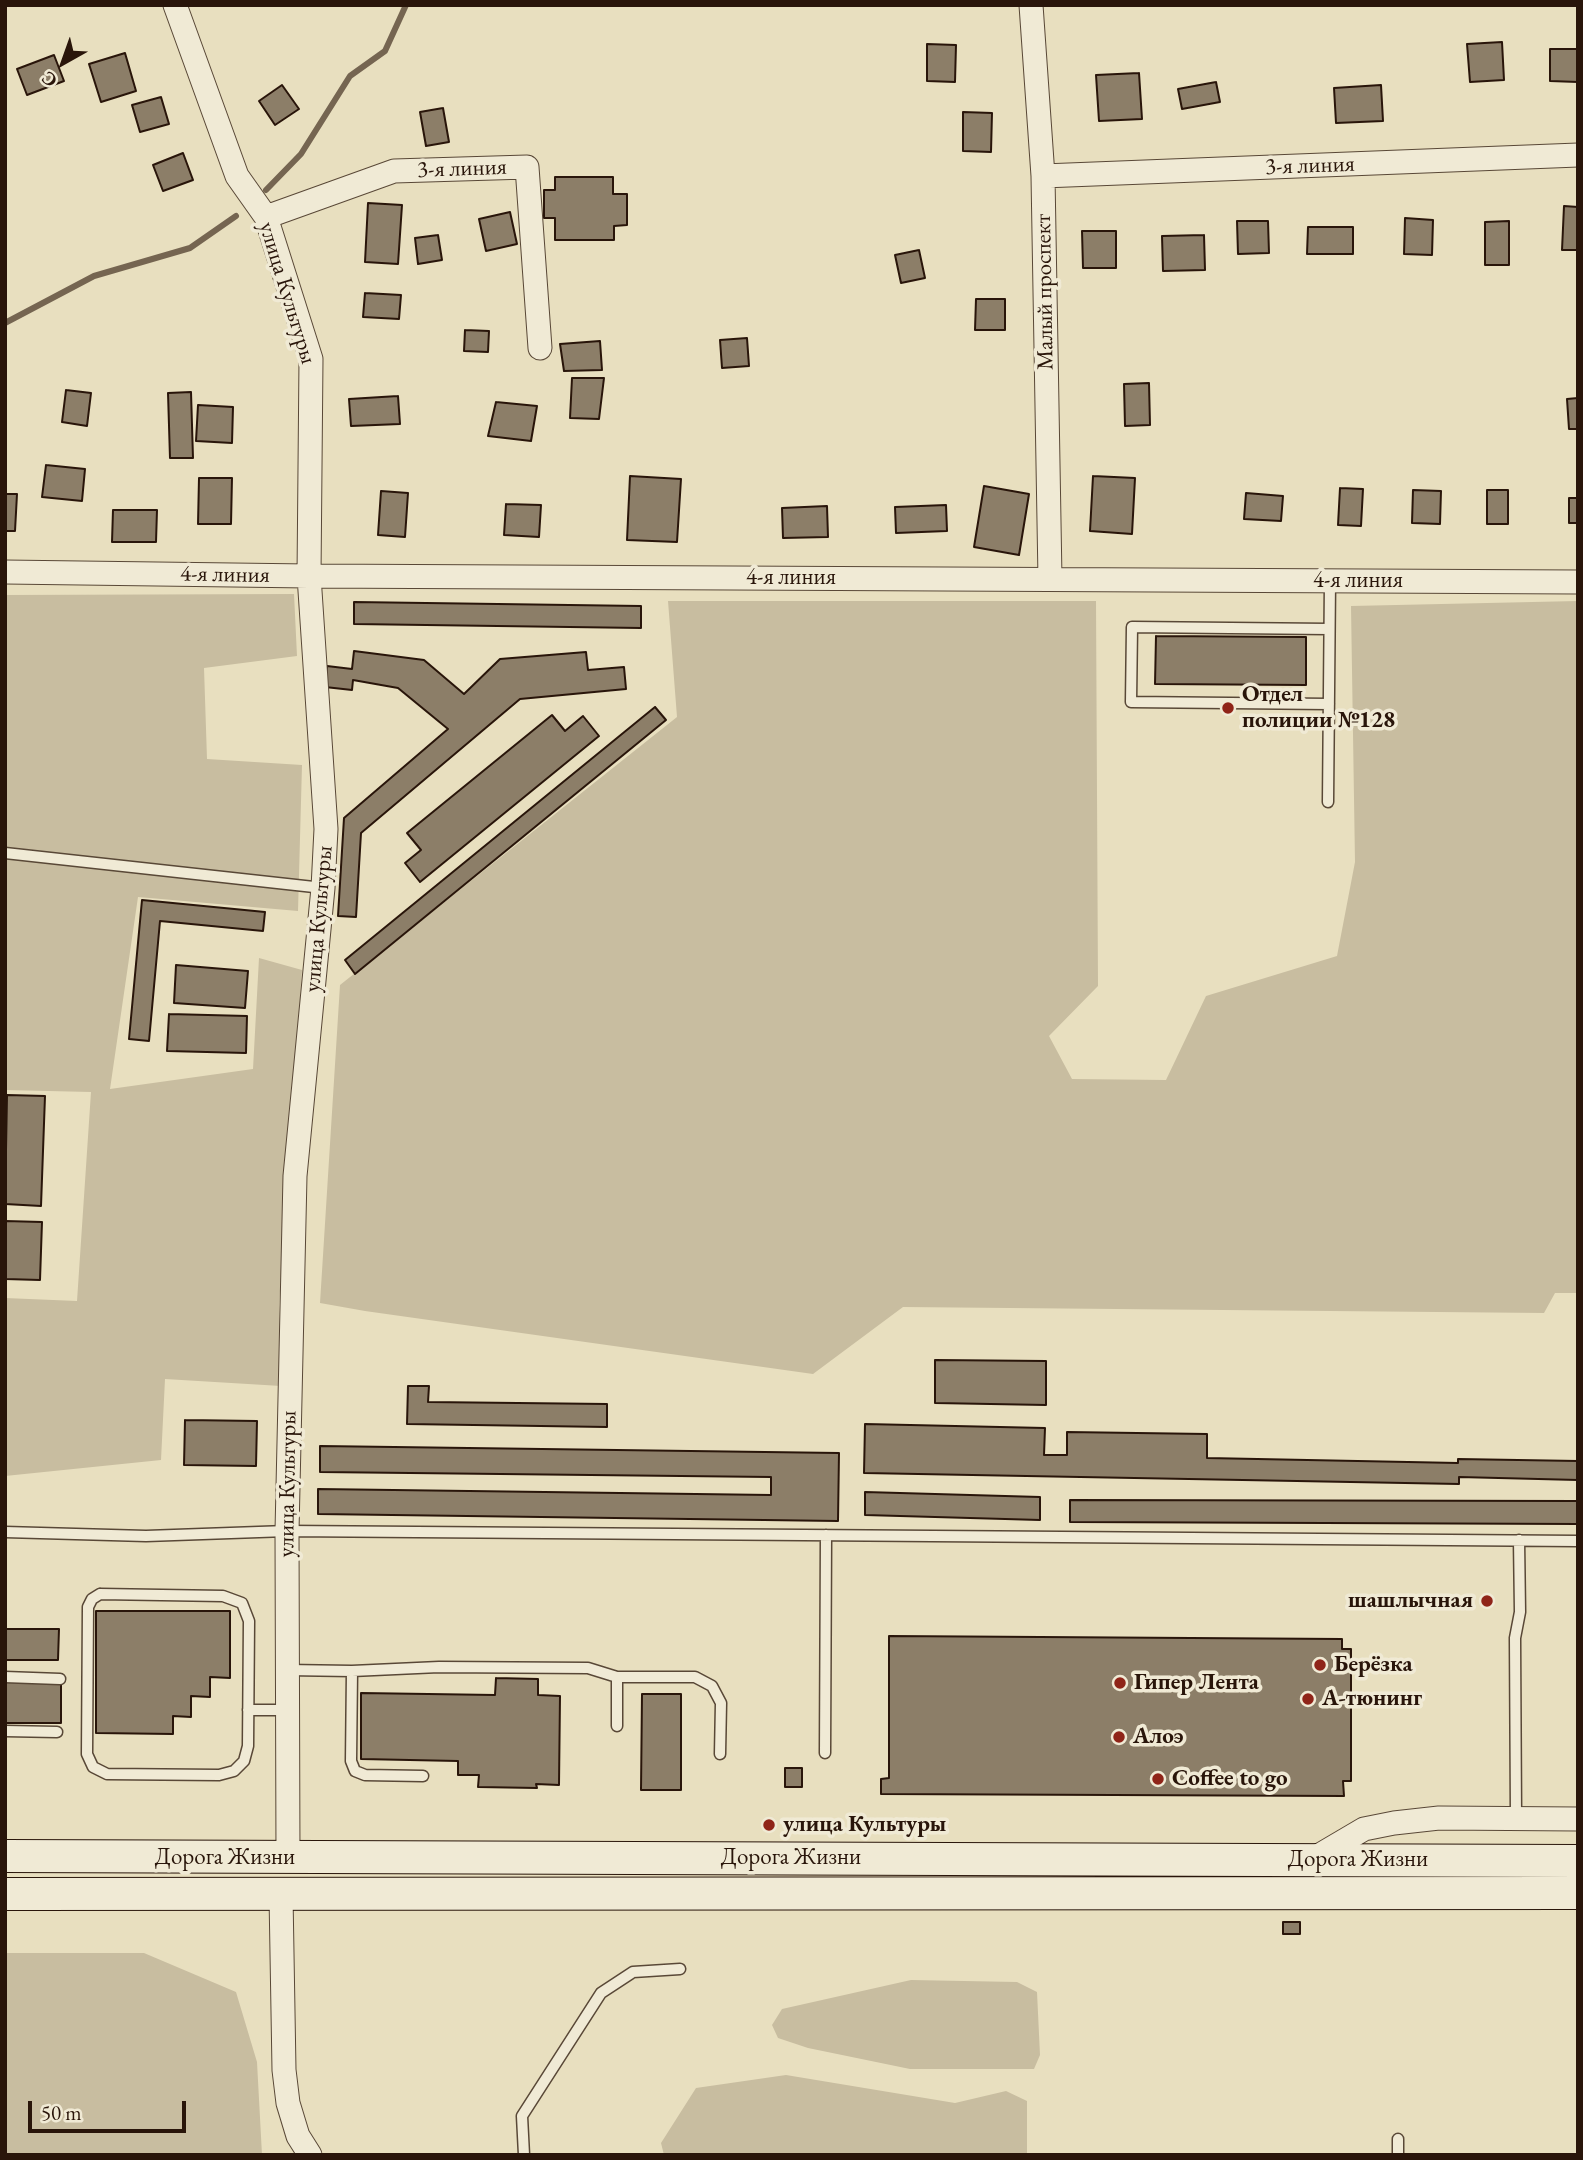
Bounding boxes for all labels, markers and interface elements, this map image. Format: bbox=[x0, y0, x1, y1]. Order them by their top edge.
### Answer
north arrow bbox=[28, 28, 98, 98]
text: С bbox=[36, 66, 62, 93]
street label: 3-я линия bbox=[1265, 151, 1355, 181]
street label: 3-я линия bbox=[417, 154, 507, 184]
street label: Малый проспект bbox=[1030, 214, 1060, 370]
street label: улица Культуры bbox=[252, 219, 322, 367]
street label: 4-я линия bbox=[180, 560, 270, 590]
street label: 4-я линия bbox=[746, 564, 836, 592]
street label: 4-я линия bbox=[1313, 567, 1403, 595]
place label: Отдел полиции №128 bbox=[1242, 681, 1395, 735]
marker: Отдел полиции №128 bbox=[1220, 700, 1236, 716]
street label: улица Культуры bbox=[299, 845, 339, 993]
street label: улица Культуры bbox=[273, 1410, 303, 1558]
place label: шашлычная bbox=[1348, 1587, 1473, 1615]
marker: шашлычная bbox=[1479, 1593, 1495, 1609]
place label: Берёзка bbox=[1334, 1651, 1412, 1679]
marker: Берёзка bbox=[1312, 1657, 1328, 1673]
place label: Гипер Лента bbox=[1134, 1669, 1259, 1697]
marker: Гипер Лента bbox=[1112, 1675, 1128, 1691]
place label: А-тюнинг bbox=[1322, 1685, 1422, 1713]
marker: А-тюнинг bbox=[1300, 1691, 1316, 1707]
place label: Алоэ bbox=[1133, 1723, 1184, 1751]
marker: Алоэ bbox=[1111, 1729, 1127, 1745]
place label: Coffee to go bbox=[1172, 1765, 1288, 1793]
marker: Coffee to go bbox=[1150, 1771, 1166, 1787]
place label: улица Культуры bbox=[783, 1811, 946, 1839]
marker: улица Культуры bbox=[761, 1817, 777, 1833]
street label: Дорога Жизни bbox=[155, 1844, 295, 1872]
street label: Дорога Жизни bbox=[721, 1844, 861, 1872]
street label: Дорога Жизни bbox=[1288, 1846, 1428, 1874]
scale bar bbox=[32, 2086, 189, 2130]
text: 50 m bbox=[41, 2099, 82, 2126]

